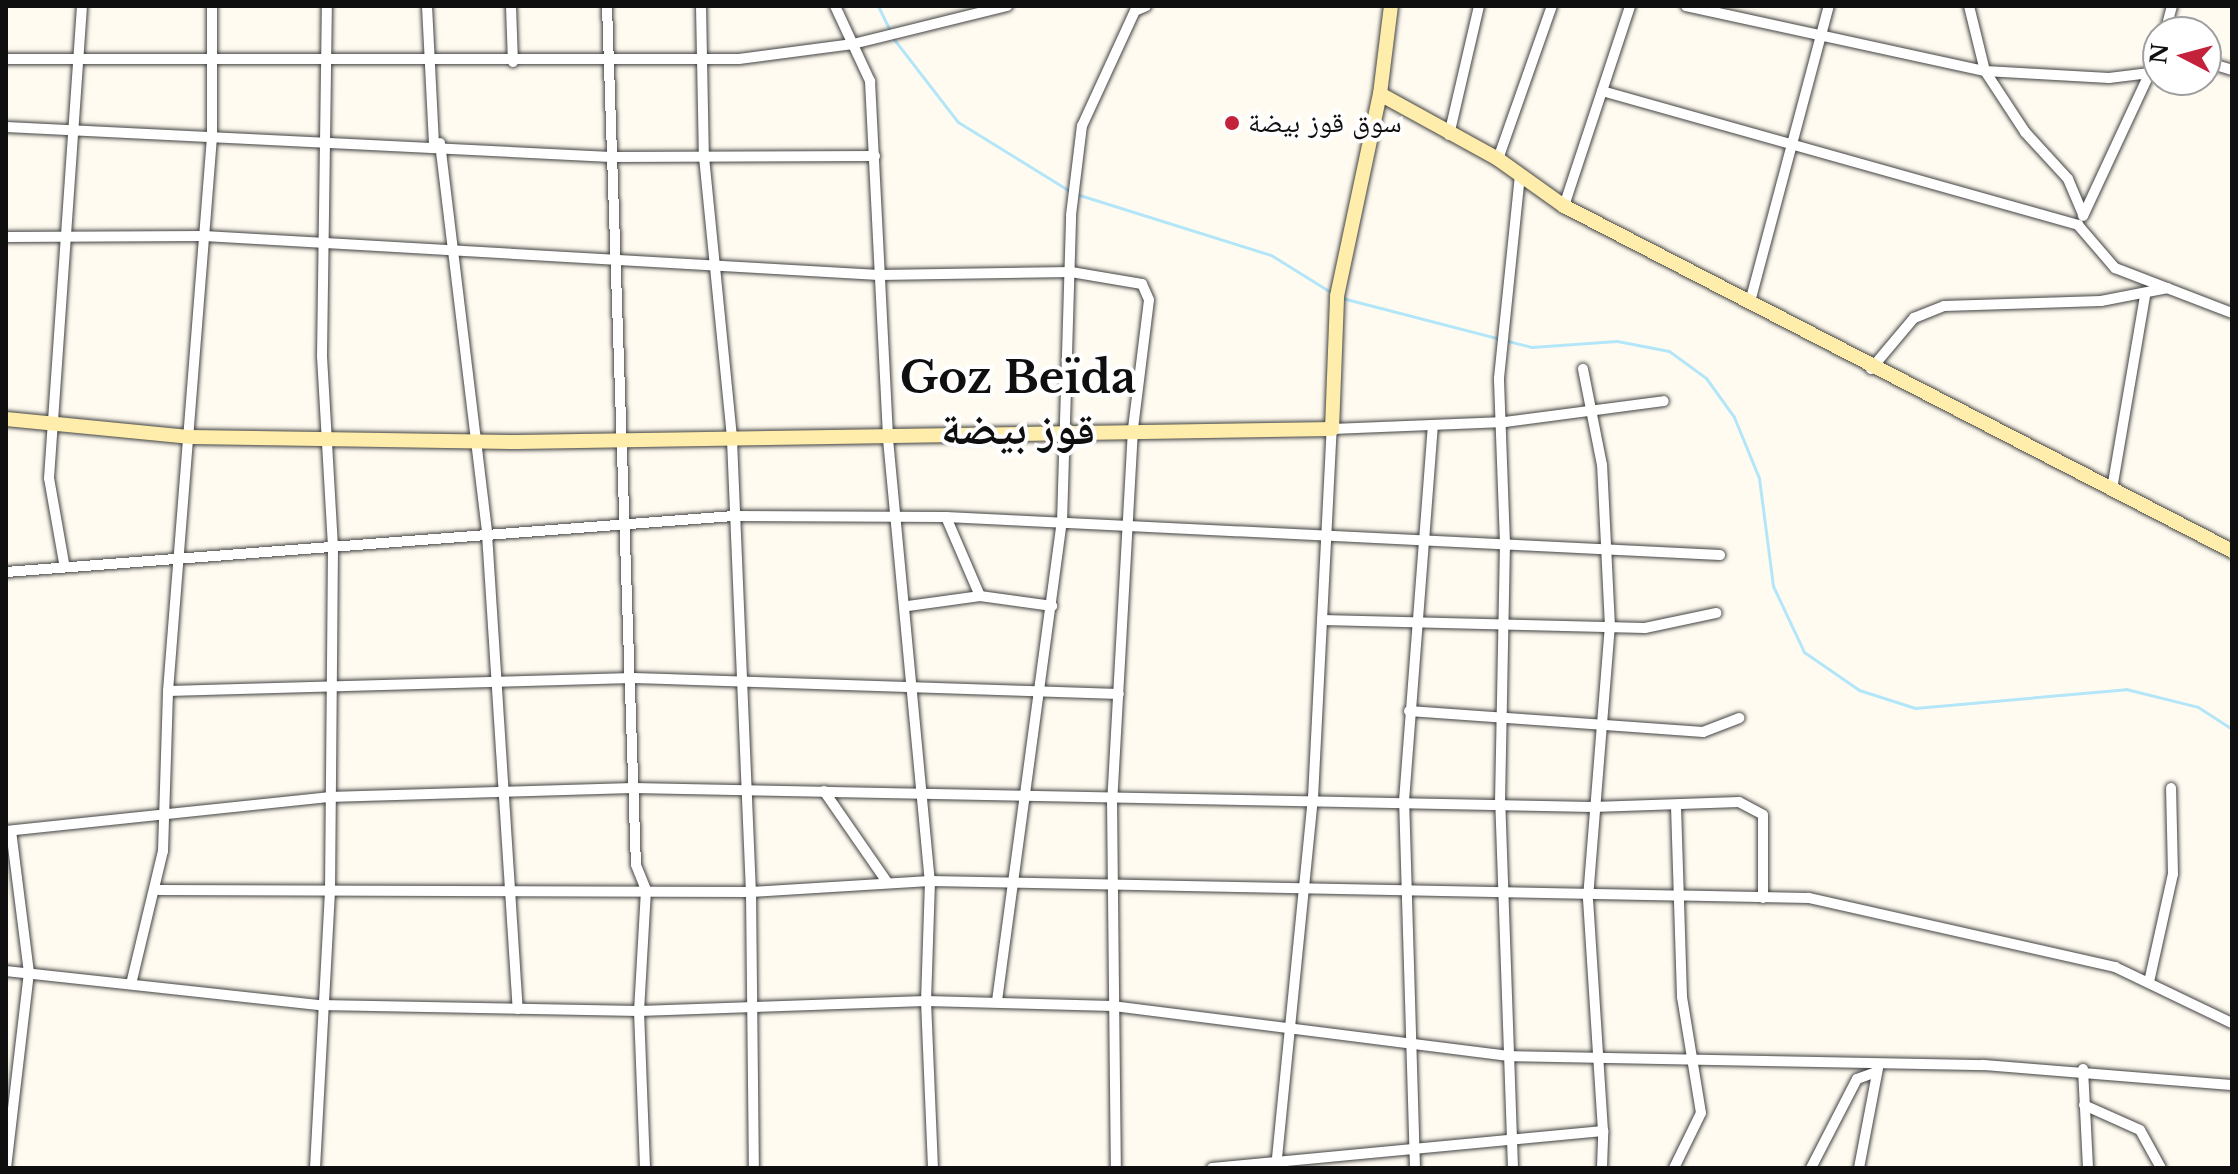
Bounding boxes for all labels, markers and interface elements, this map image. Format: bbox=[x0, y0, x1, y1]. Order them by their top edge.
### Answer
north arrow bbox=[2142, 16, 2222, 96]
text: N bbox=[2145, 42, 2174, 65]
place label: سوق قوز بيضة bbox=[1248, 106, 1402, 140]
marker: سوق قوز بيضة bbox=[1223, 114, 1241, 132]
district label: Goz Beïda قوز بيضة bbox=[900, 353, 1136, 456]

